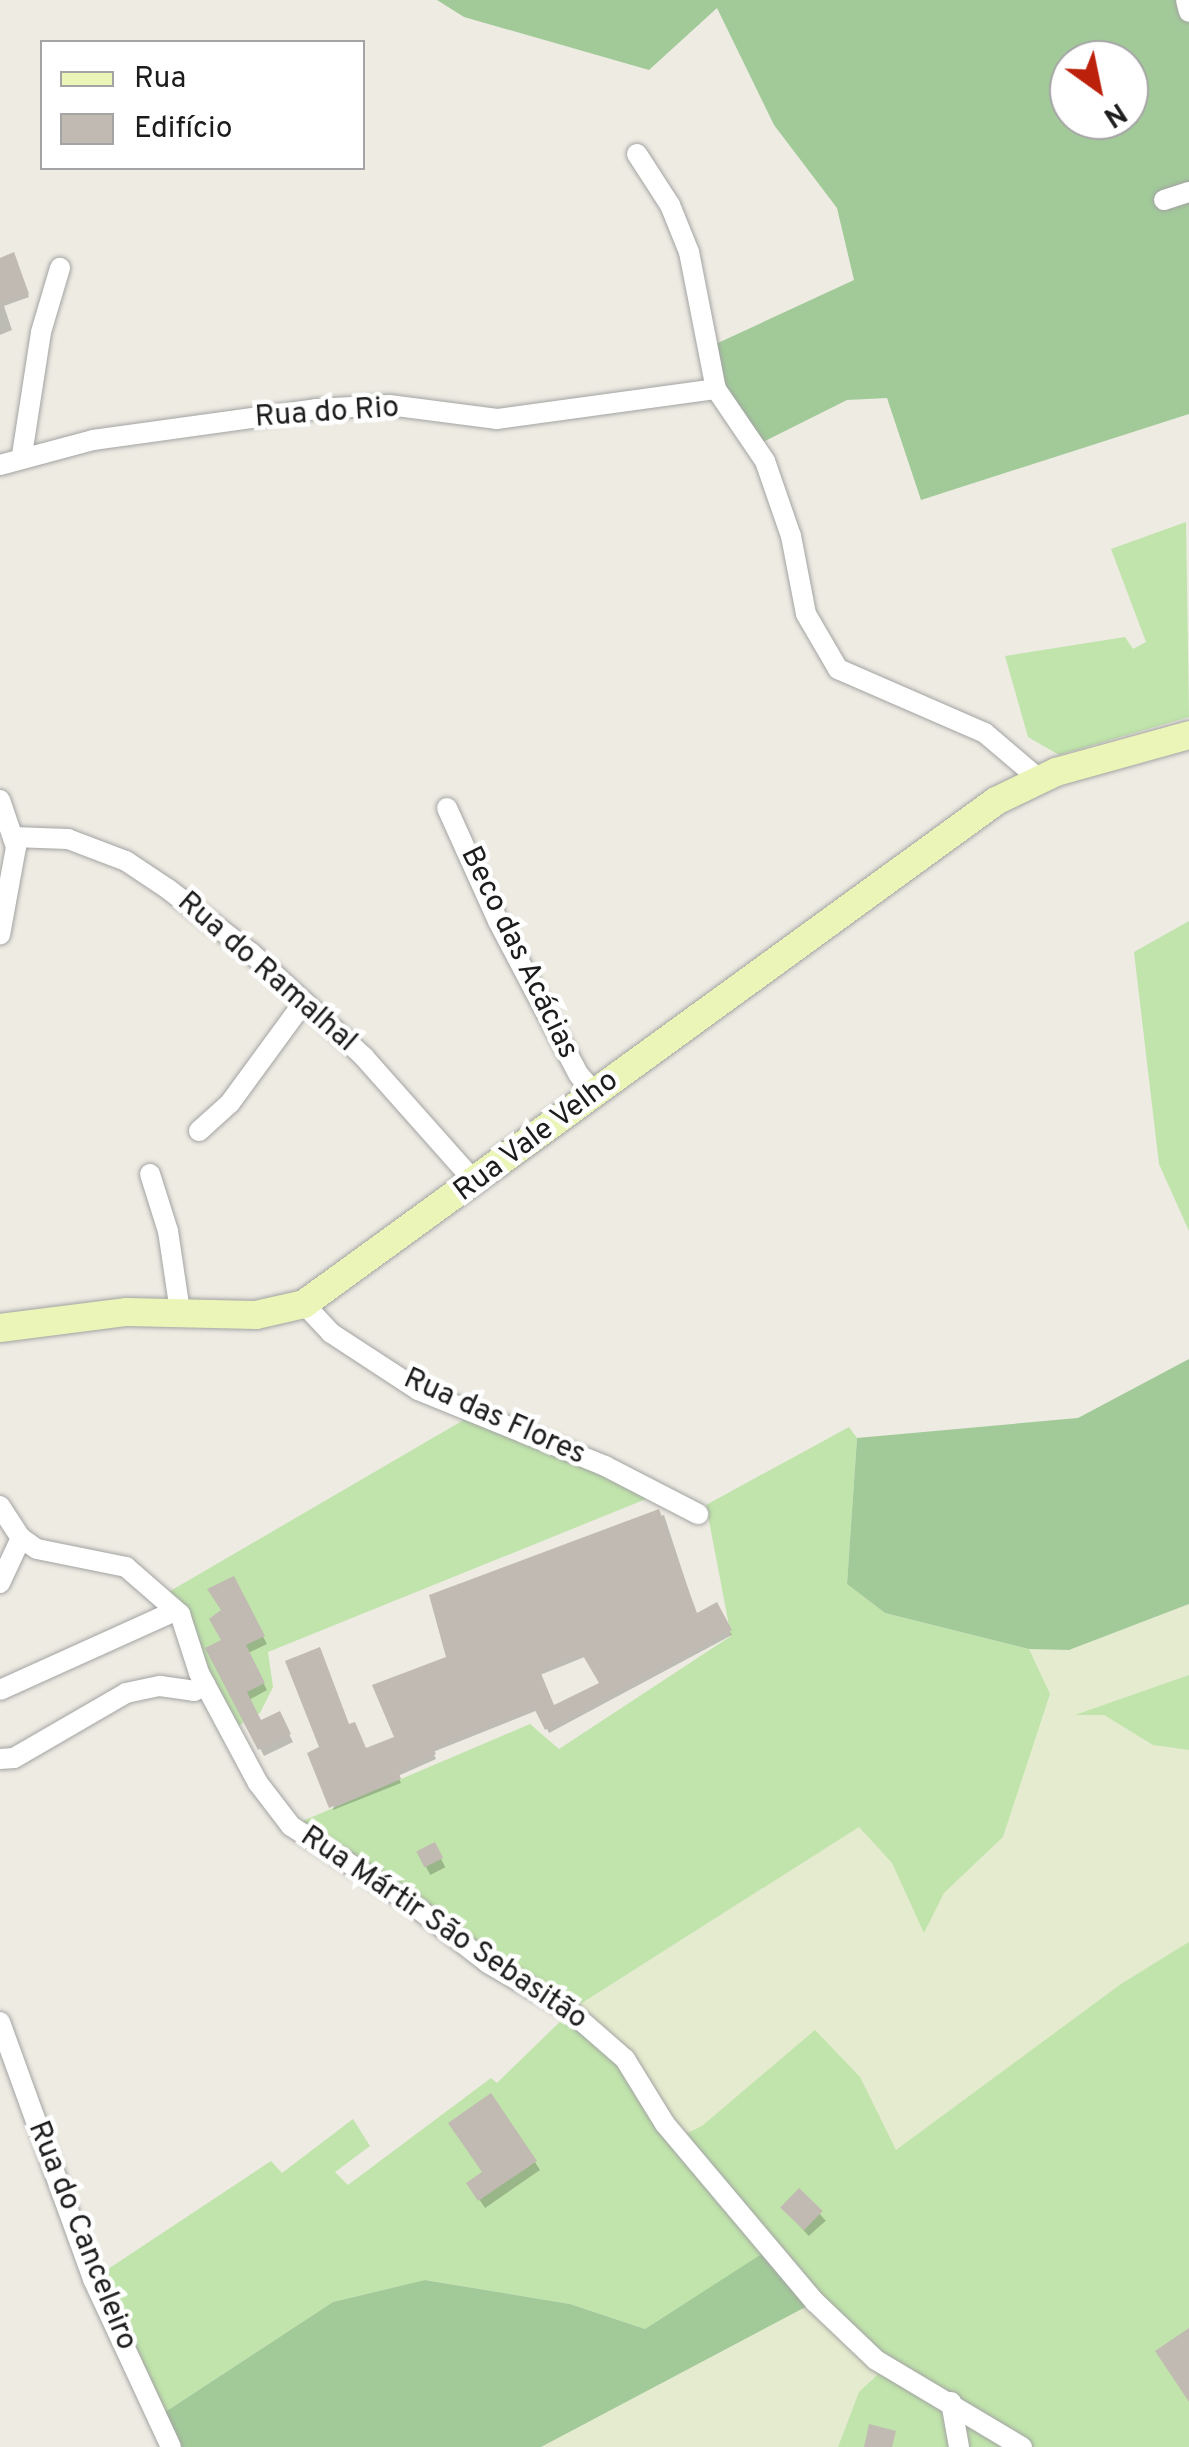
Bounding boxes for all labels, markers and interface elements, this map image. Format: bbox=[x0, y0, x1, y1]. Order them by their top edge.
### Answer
legend bbox=[40, 40, 365, 170]
north arrow bbox=[1049, 40, 1149, 140]
text: Rua bbox=[134, 61, 186, 98]
text: N bbox=[1096, 93, 1132, 134]
text: Edifício bbox=[134, 111, 232, 148]
street label: Rua do Rio bbox=[254, 391, 400, 437]
street label: Beco das Acácias bbox=[451, 841, 585, 1065]
street label: Rua do Ramalhal bbox=[169, 885, 363, 1061]
street label: Rua Vale Velho bbox=[447, 1063, 627, 1211]
street label: Rua das Flores bbox=[397, 1362, 591, 1474]
street label: Rua Mártir São Sebasitão bbox=[293, 1820, 593, 2038]
street label: Rua do Canceleiro bbox=[19, 2116, 143, 2356]

